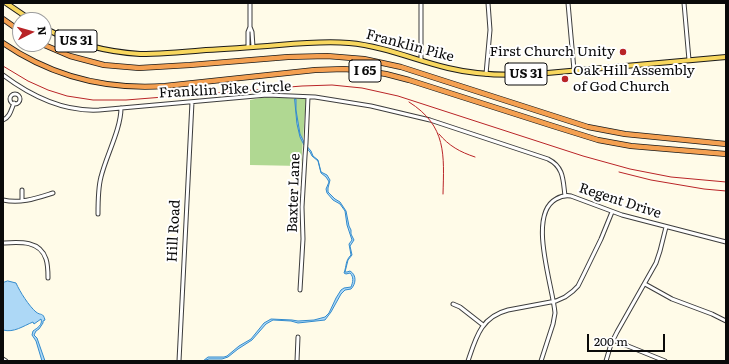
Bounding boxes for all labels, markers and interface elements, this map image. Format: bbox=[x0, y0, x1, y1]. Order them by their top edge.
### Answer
north arrow bbox=[12, 12, 52, 52]
text: N bbox=[35, 25, 51, 36]
street label: Franklin Pike bbox=[364, 26, 456, 66]
road number: US 31 bbox=[55, 30, 97, 52]
place label: First Church Unity bbox=[489, 44, 615, 60]
marker: First Church Unity bbox=[618, 47, 628, 57]
road number: I 65 bbox=[349, 60, 381, 82]
road number: US 31 bbox=[505, 63, 547, 85]
place label: Oak Hill Assembly of God Church bbox=[573, 63, 695, 96]
marker: Oak Hill Assembly of God Church bbox=[560, 74, 570, 84]
street label: Franklin Pike Circle bbox=[158, 78, 292, 102]
street label: Baxter Lane bbox=[284, 153, 304, 233]
street label: Regent Drive bbox=[577, 180, 663, 222]
street label: Hill Road bbox=[164, 199, 184, 263]
scale bar bbox=[589, 326, 667, 352]
text: 200 m bbox=[594, 332, 628, 350]

